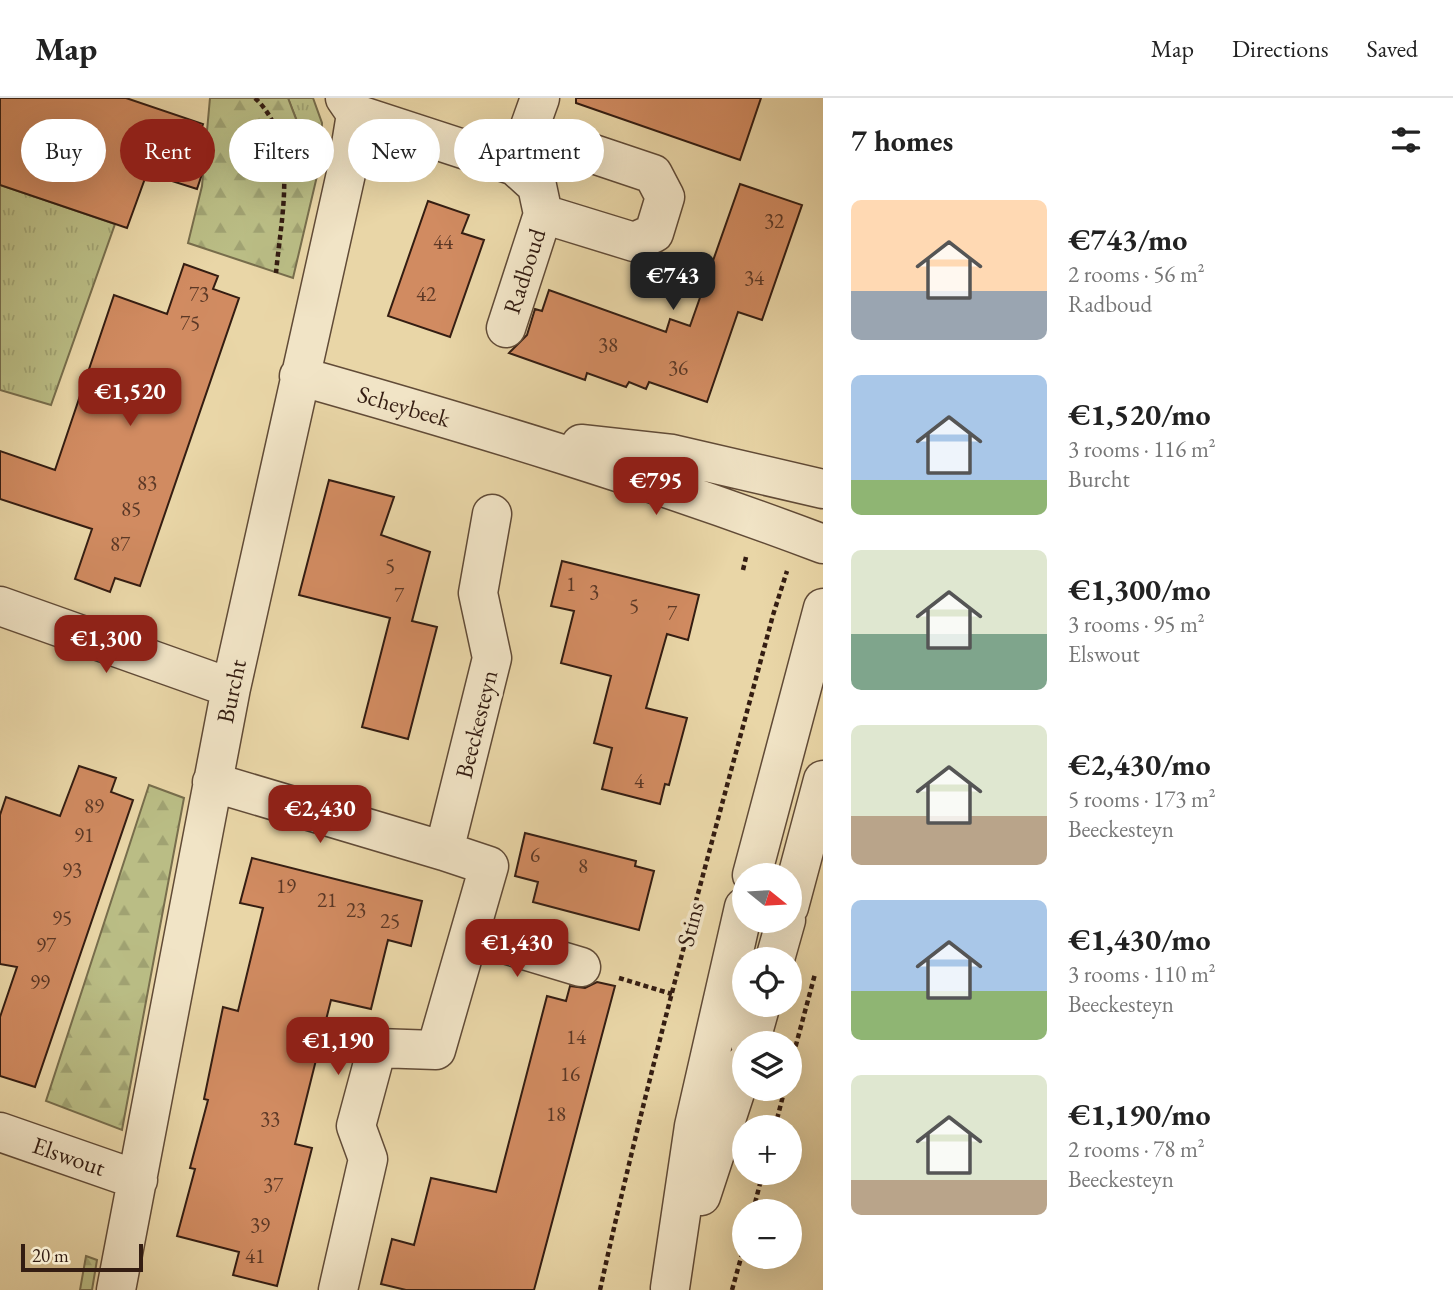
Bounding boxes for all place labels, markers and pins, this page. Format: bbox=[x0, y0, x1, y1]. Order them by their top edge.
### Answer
pin: €743 bbox=[632, 252, 714, 312]
pin: €1,520 bbox=[73, 368, 187, 428]
pin: €795 bbox=[615, 458, 697, 517]
pin: €1,300 bbox=[49, 616, 163, 675]
pin: €2,430 bbox=[263, 786, 377, 845]
pin: €1,430 bbox=[460, 920, 574, 979]
pin: €1,190 bbox=[281, 1018, 395, 1077]

